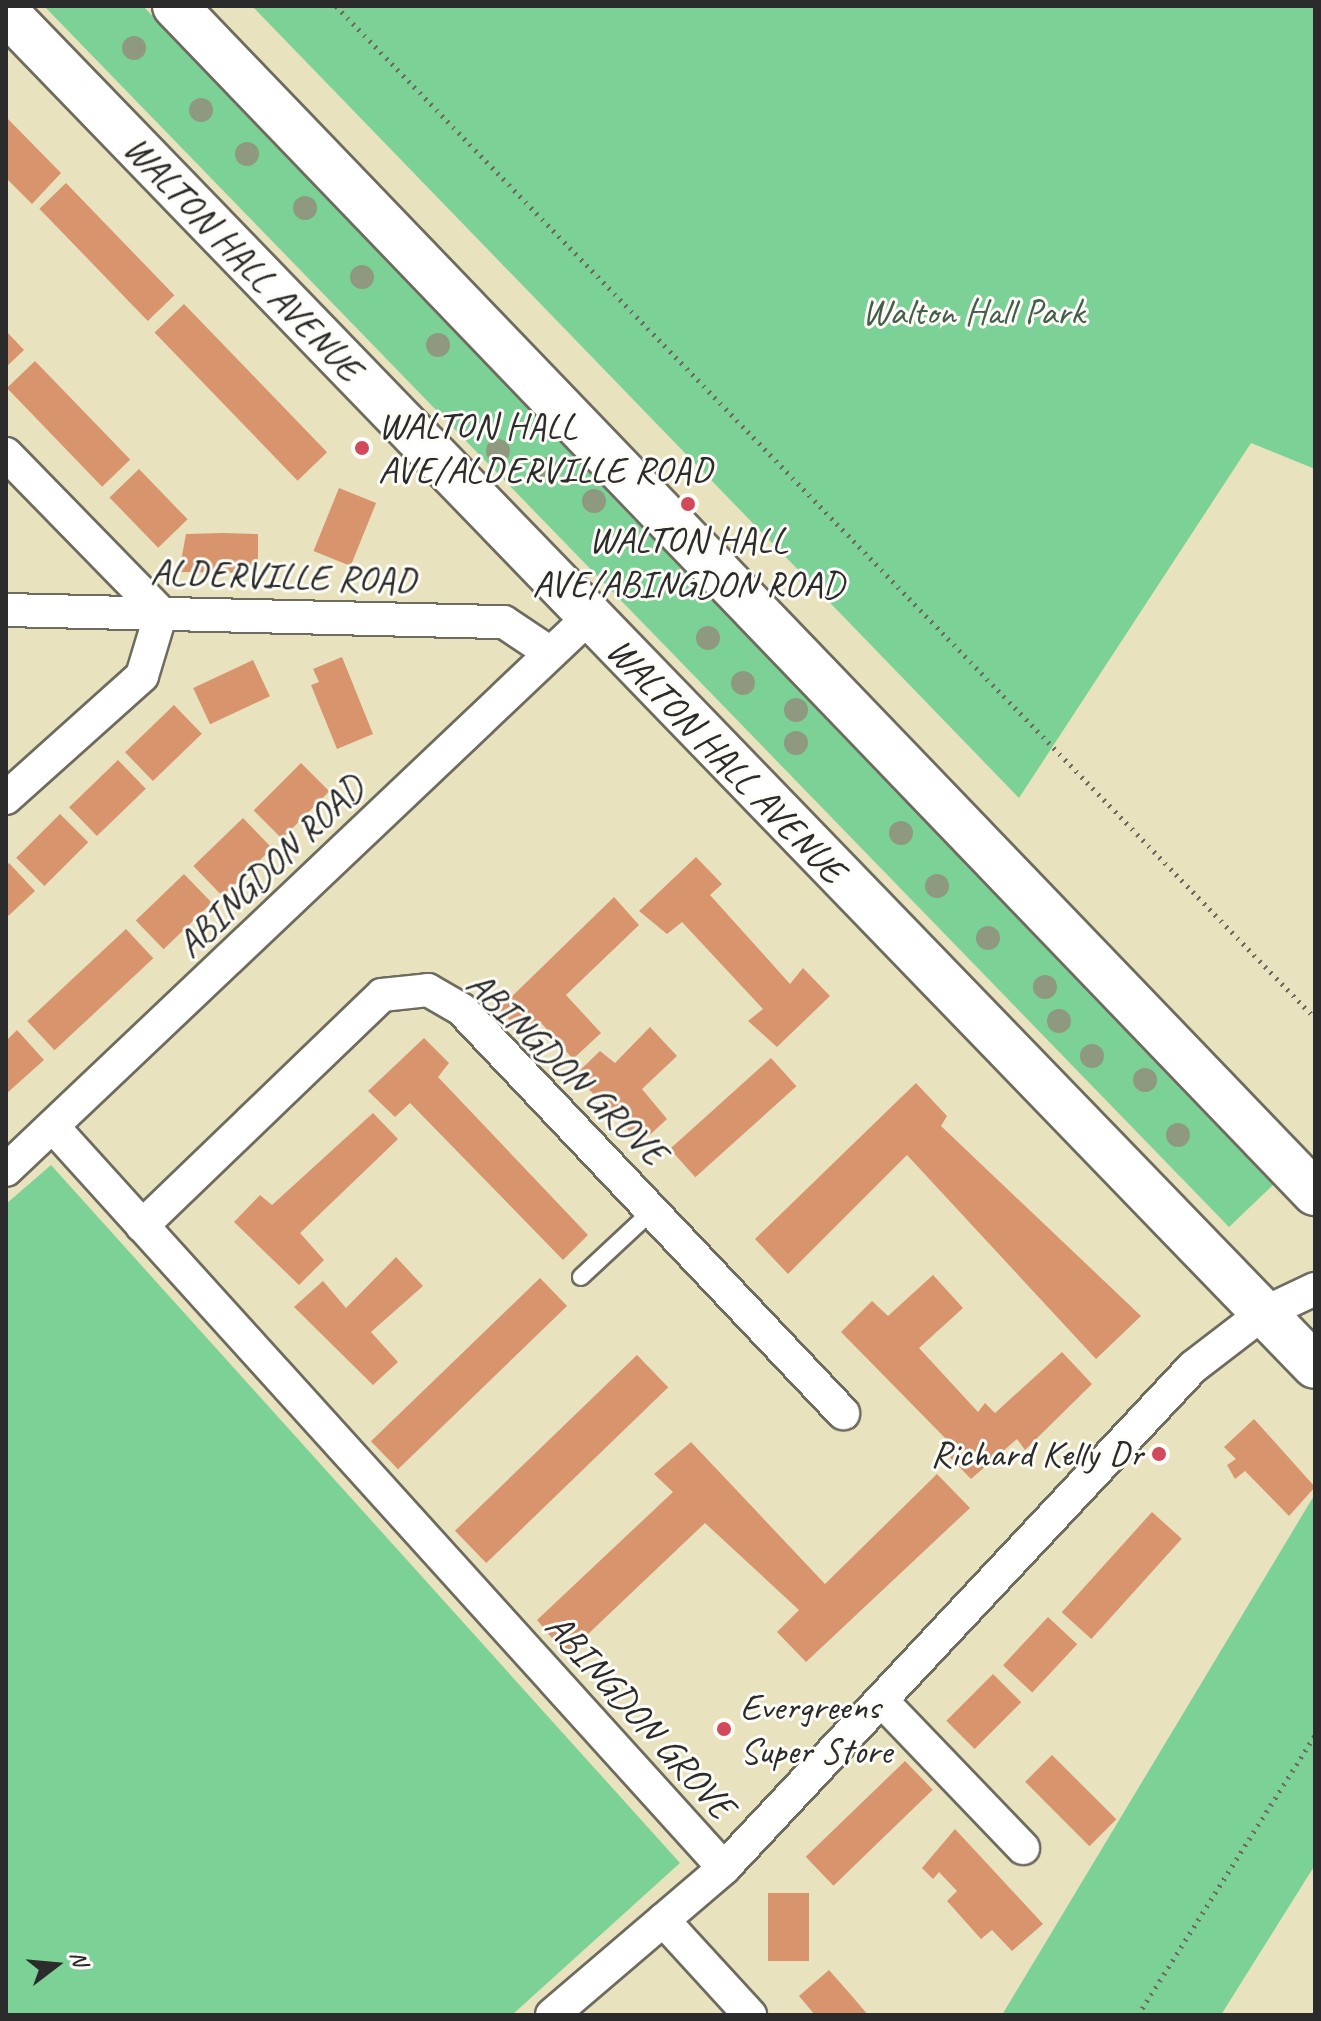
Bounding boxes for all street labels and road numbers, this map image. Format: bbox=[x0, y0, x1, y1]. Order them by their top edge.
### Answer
street label: WALTON HALL AVENUE bbox=[115, 126, 371, 390]
street label: ALDERVILLE ROAD bbox=[149, 549, 417, 603]
street label: WALTON HALL AVENUE bbox=[598, 628, 854, 892]
street label: ABINGDON ROAD bbox=[166, 764, 374, 968]
street label: ABINGDON GROVE bbox=[458, 961, 676, 1175]
street label: ABINGDON GROVE bbox=[536, 1604, 744, 1828]

